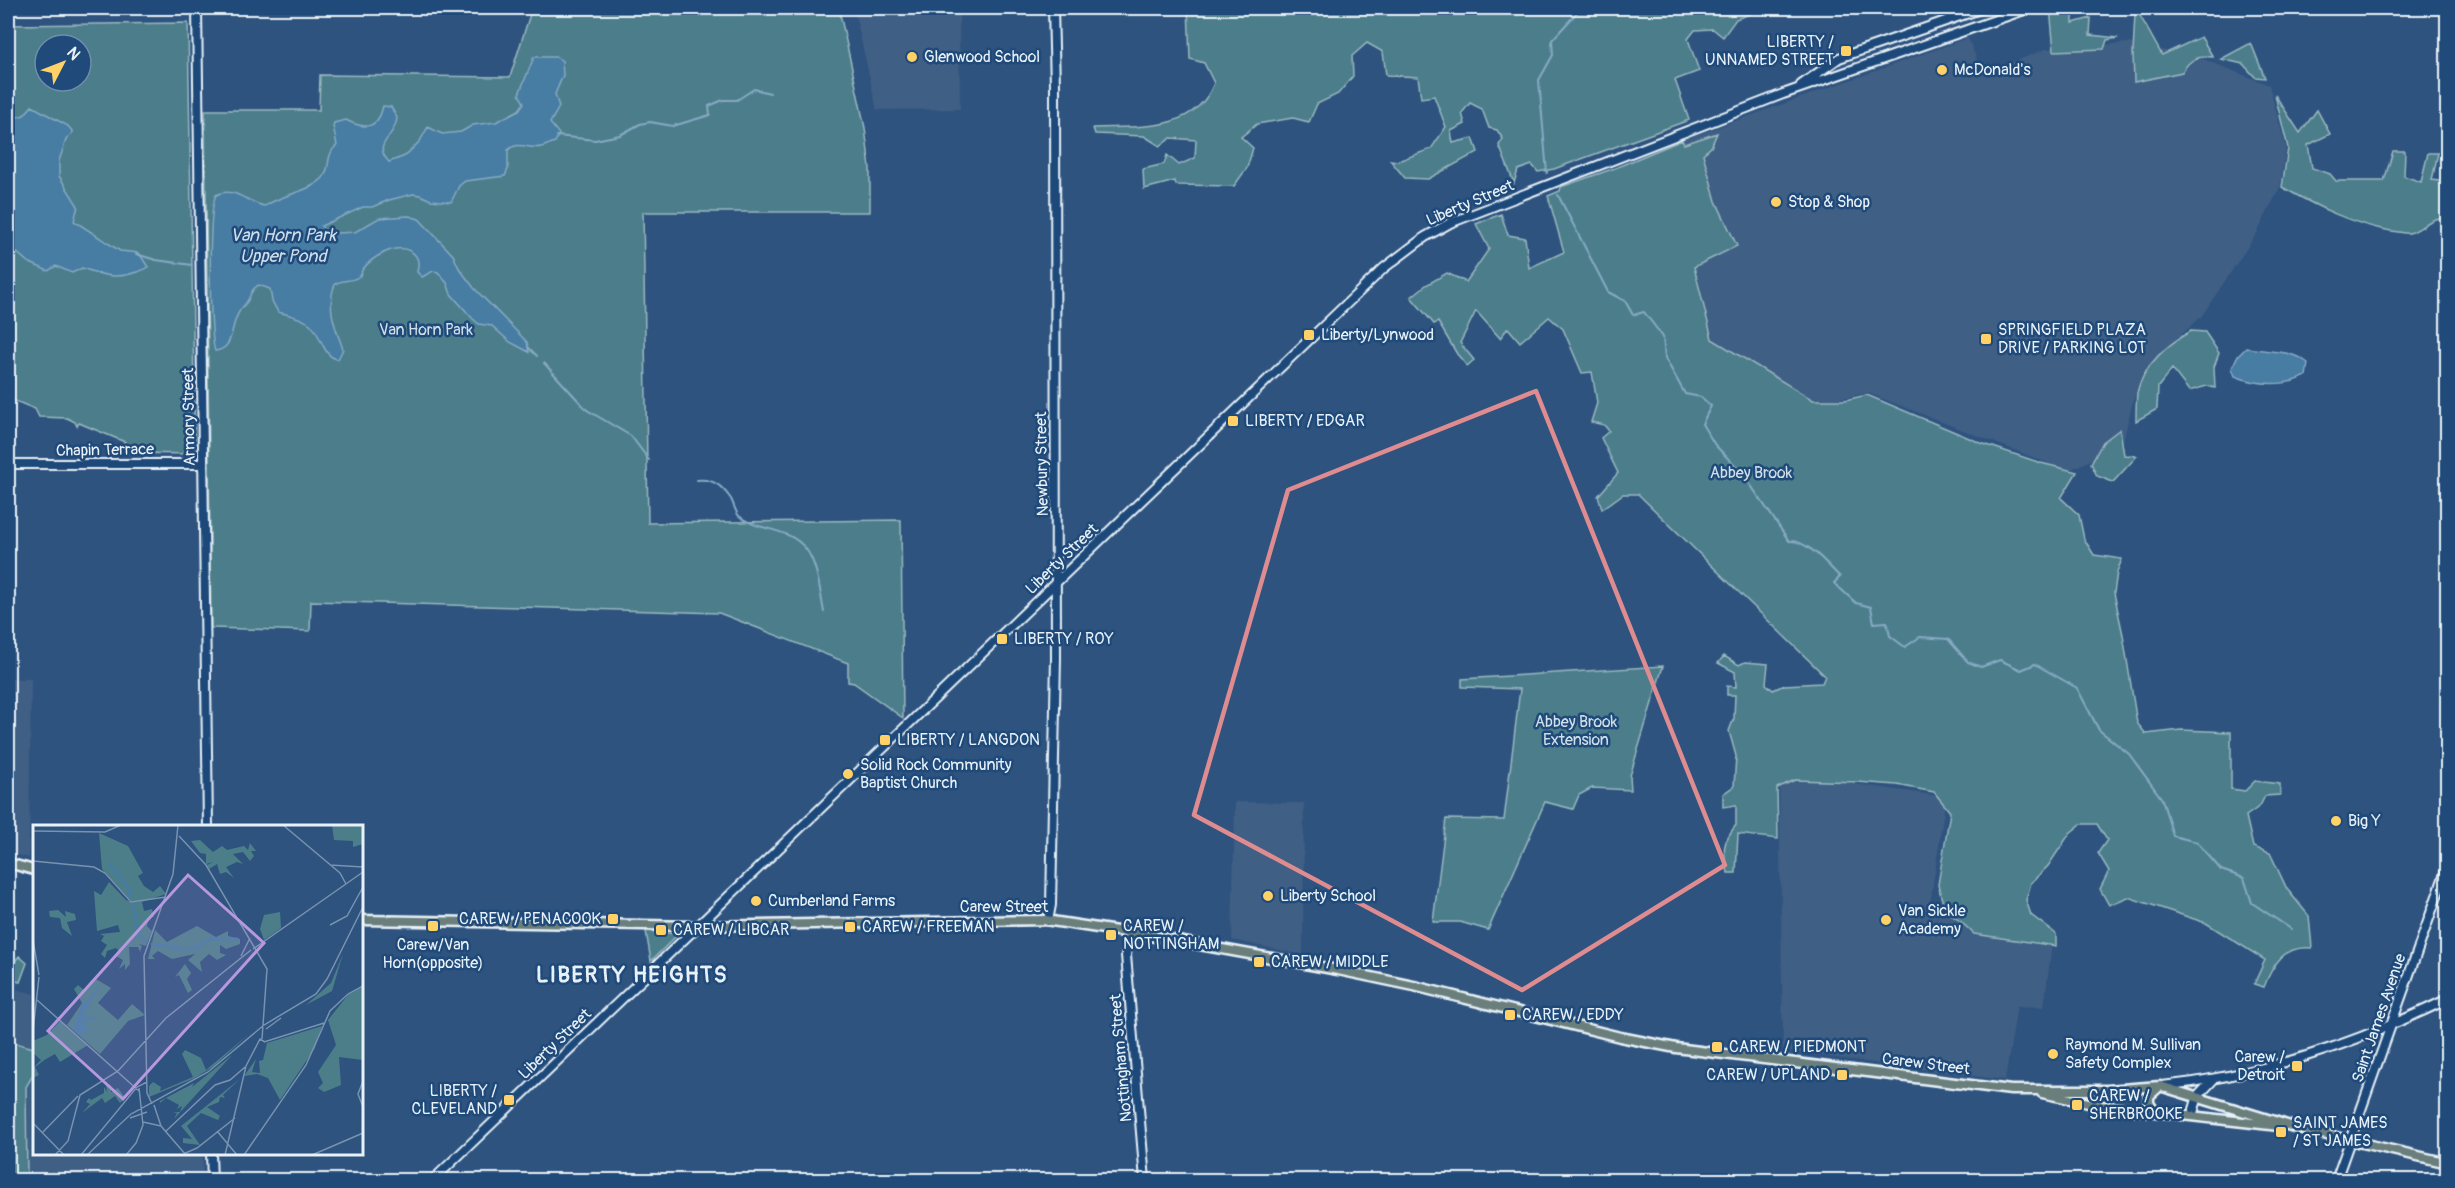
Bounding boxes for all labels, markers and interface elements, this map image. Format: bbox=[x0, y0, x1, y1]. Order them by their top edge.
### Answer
place label: LIBERTY / UNNAMED STREET bbox=[1705, 32, 1834, 70]
north arrow bbox=[33, 33, 93, 93]
text: N bbox=[62, 43, 85, 64]
marker: LIBERTY / UNNAMED STREET bbox=[1839, 44, 1853, 58]
place label: Glenwood School bbox=[924, 47, 1040, 67]
marker: Glenwood School bbox=[905, 50, 919, 64]
place label: McDonald's bbox=[1954, 60, 2031, 80]
marker: McDonald's bbox=[1935, 63, 1949, 77]
street label: Liberty Street bbox=[1423, 175, 1517, 230]
place label: Stop & Shop bbox=[1788, 192, 1870, 212]
marker: Stop & Shop bbox=[1769, 195, 1783, 209]
water label: Van Horn Park Upper Pond bbox=[230, 224, 337, 268]
park label: Van Horn Park bbox=[379, 320, 473, 340]
place label: SPRINGFIELD PLAZA DRIVE / PARKING LOT bbox=[1998, 320, 2146, 358]
place label: Liberty/Lynwood bbox=[1321, 325, 1434, 345]
marker: Liberty/Lynwood bbox=[1302, 328, 1316, 342]
marker: SPRINGFIELD PLAZA DRIVE / PARKING LOT bbox=[1979, 332, 1993, 346]
street label: Armory Street bbox=[178, 367, 200, 466]
street label: Newbury Street bbox=[1031, 411, 1053, 517]
place label: LIBERTY / EDGAR bbox=[1245, 411, 1365, 431]
marker: LIBERTY / EDGAR bbox=[1226, 414, 1240, 428]
street label: Chapin Terrace bbox=[56, 439, 154, 461]
park label: Abbey Brook bbox=[1710, 463, 1793, 483]
street label: Liberty Street bbox=[1021, 519, 1103, 599]
place label: LIBERTY / ROY bbox=[1014, 629, 1114, 649]
marker: LIBERTY / ROY bbox=[995, 632, 1009, 646]
park label: Abbey Brook Extension bbox=[1535, 712, 1618, 750]
place label: LIBERTY / LANGDON bbox=[897, 730, 1040, 750]
marker: LIBERTY / LANGDON bbox=[878, 733, 892, 747]
place label: Solid Rock Community Baptist Church bbox=[860, 755, 1012, 793]
marker: Solid Rock Community Baptist Church bbox=[841, 767, 855, 781]
place label: Big Y bbox=[2348, 811, 2381, 831]
marker: Big Y bbox=[2329, 814, 2343, 828]
inset map bbox=[33, 825, 363, 1155]
place label: Liberty School bbox=[1280, 886, 1376, 906]
marker: Liberty School bbox=[1261, 889, 1275, 903]
place label: Cumberland Farms bbox=[768, 891, 895, 911]
marker: Cumberland Farms bbox=[749, 894, 763, 908]
street label: Carew Street bbox=[960, 897, 1049, 917]
place label: Van Sickle Academy bbox=[1898, 901, 1966, 939]
place label: CAREW / PENACOOK bbox=[459, 909, 601, 929]
marker: CAREW / PENACOOK bbox=[606, 912, 620, 926]
marker: Van Sickle Academy bbox=[1879, 913, 1893, 927]
place label: CAREW / NOTTINGHAM bbox=[1123, 916, 1219, 954]
place label: CAREW / FREEMAN bbox=[862, 917, 994, 937]
marker: Carew/Van Horn(opposite) bbox=[426, 919, 440, 933]
place label: CAREW / LIBCAR bbox=[673, 920, 789, 940]
marker: CAREW / FREEMAN bbox=[843, 920, 857, 934]
marker: CAREW / LIBCAR bbox=[654, 923, 668, 937]
marker: CAREW / NOTTINGHAM bbox=[1104, 928, 1118, 942]
place label: Carew/Van Horn(opposite) bbox=[383, 935, 484, 973]
street label: Saint James Avenue bbox=[2348, 951, 2411, 1085]
place label: CAREW / MIDDLE bbox=[1271, 952, 1389, 972]
marker: CAREW / MIDDLE bbox=[1252, 955, 1266, 969]
district label: LIBERTY HEIGHTS bbox=[536, 961, 728, 989]
street label: Nottingham Street bbox=[1105, 993, 1137, 1123]
street label: Liberty Street bbox=[514, 1004, 596, 1084]
place label: CAREW / EDDY bbox=[1522, 1005, 1624, 1025]
marker: CAREW / EDDY bbox=[1503, 1008, 1517, 1022]
place label: Raymond M. Sullivan Safety Complex bbox=[2065, 1035, 2201, 1073]
place label: CAREW / PIEDMONT bbox=[1729, 1037, 1866, 1057]
marker: CAREW / PIEDMONT bbox=[1710, 1040, 1724, 1054]
marker: Raymond M. Sullivan Safety Complex bbox=[2046, 1047, 2060, 1061]
place label: Carew / Detroit bbox=[2234, 1047, 2286, 1085]
street label: Carew Street bbox=[1881, 1049, 1972, 1079]
marker: Carew / Detroit bbox=[2290, 1059, 2304, 1073]
place label: CAREW / UPLAND bbox=[1706, 1065, 1830, 1085]
marker: CAREW / UPLAND bbox=[1835, 1068, 1849, 1082]
place label: LIBERTY / CLEVELAND bbox=[412, 1081, 497, 1119]
place label: CAREW / SHERBROOKE bbox=[2089, 1086, 2183, 1124]
marker: LIBERTY / CLEVELAND bbox=[502, 1093, 516, 1107]
marker: CAREW / SHERBROOKE bbox=[2070, 1098, 2084, 1112]
place label: SAINT JAMES / ST JAMES bbox=[2293, 1113, 2388, 1151]
marker: SAINT JAMES / ST JAMES bbox=[2274, 1125, 2288, 1139]

